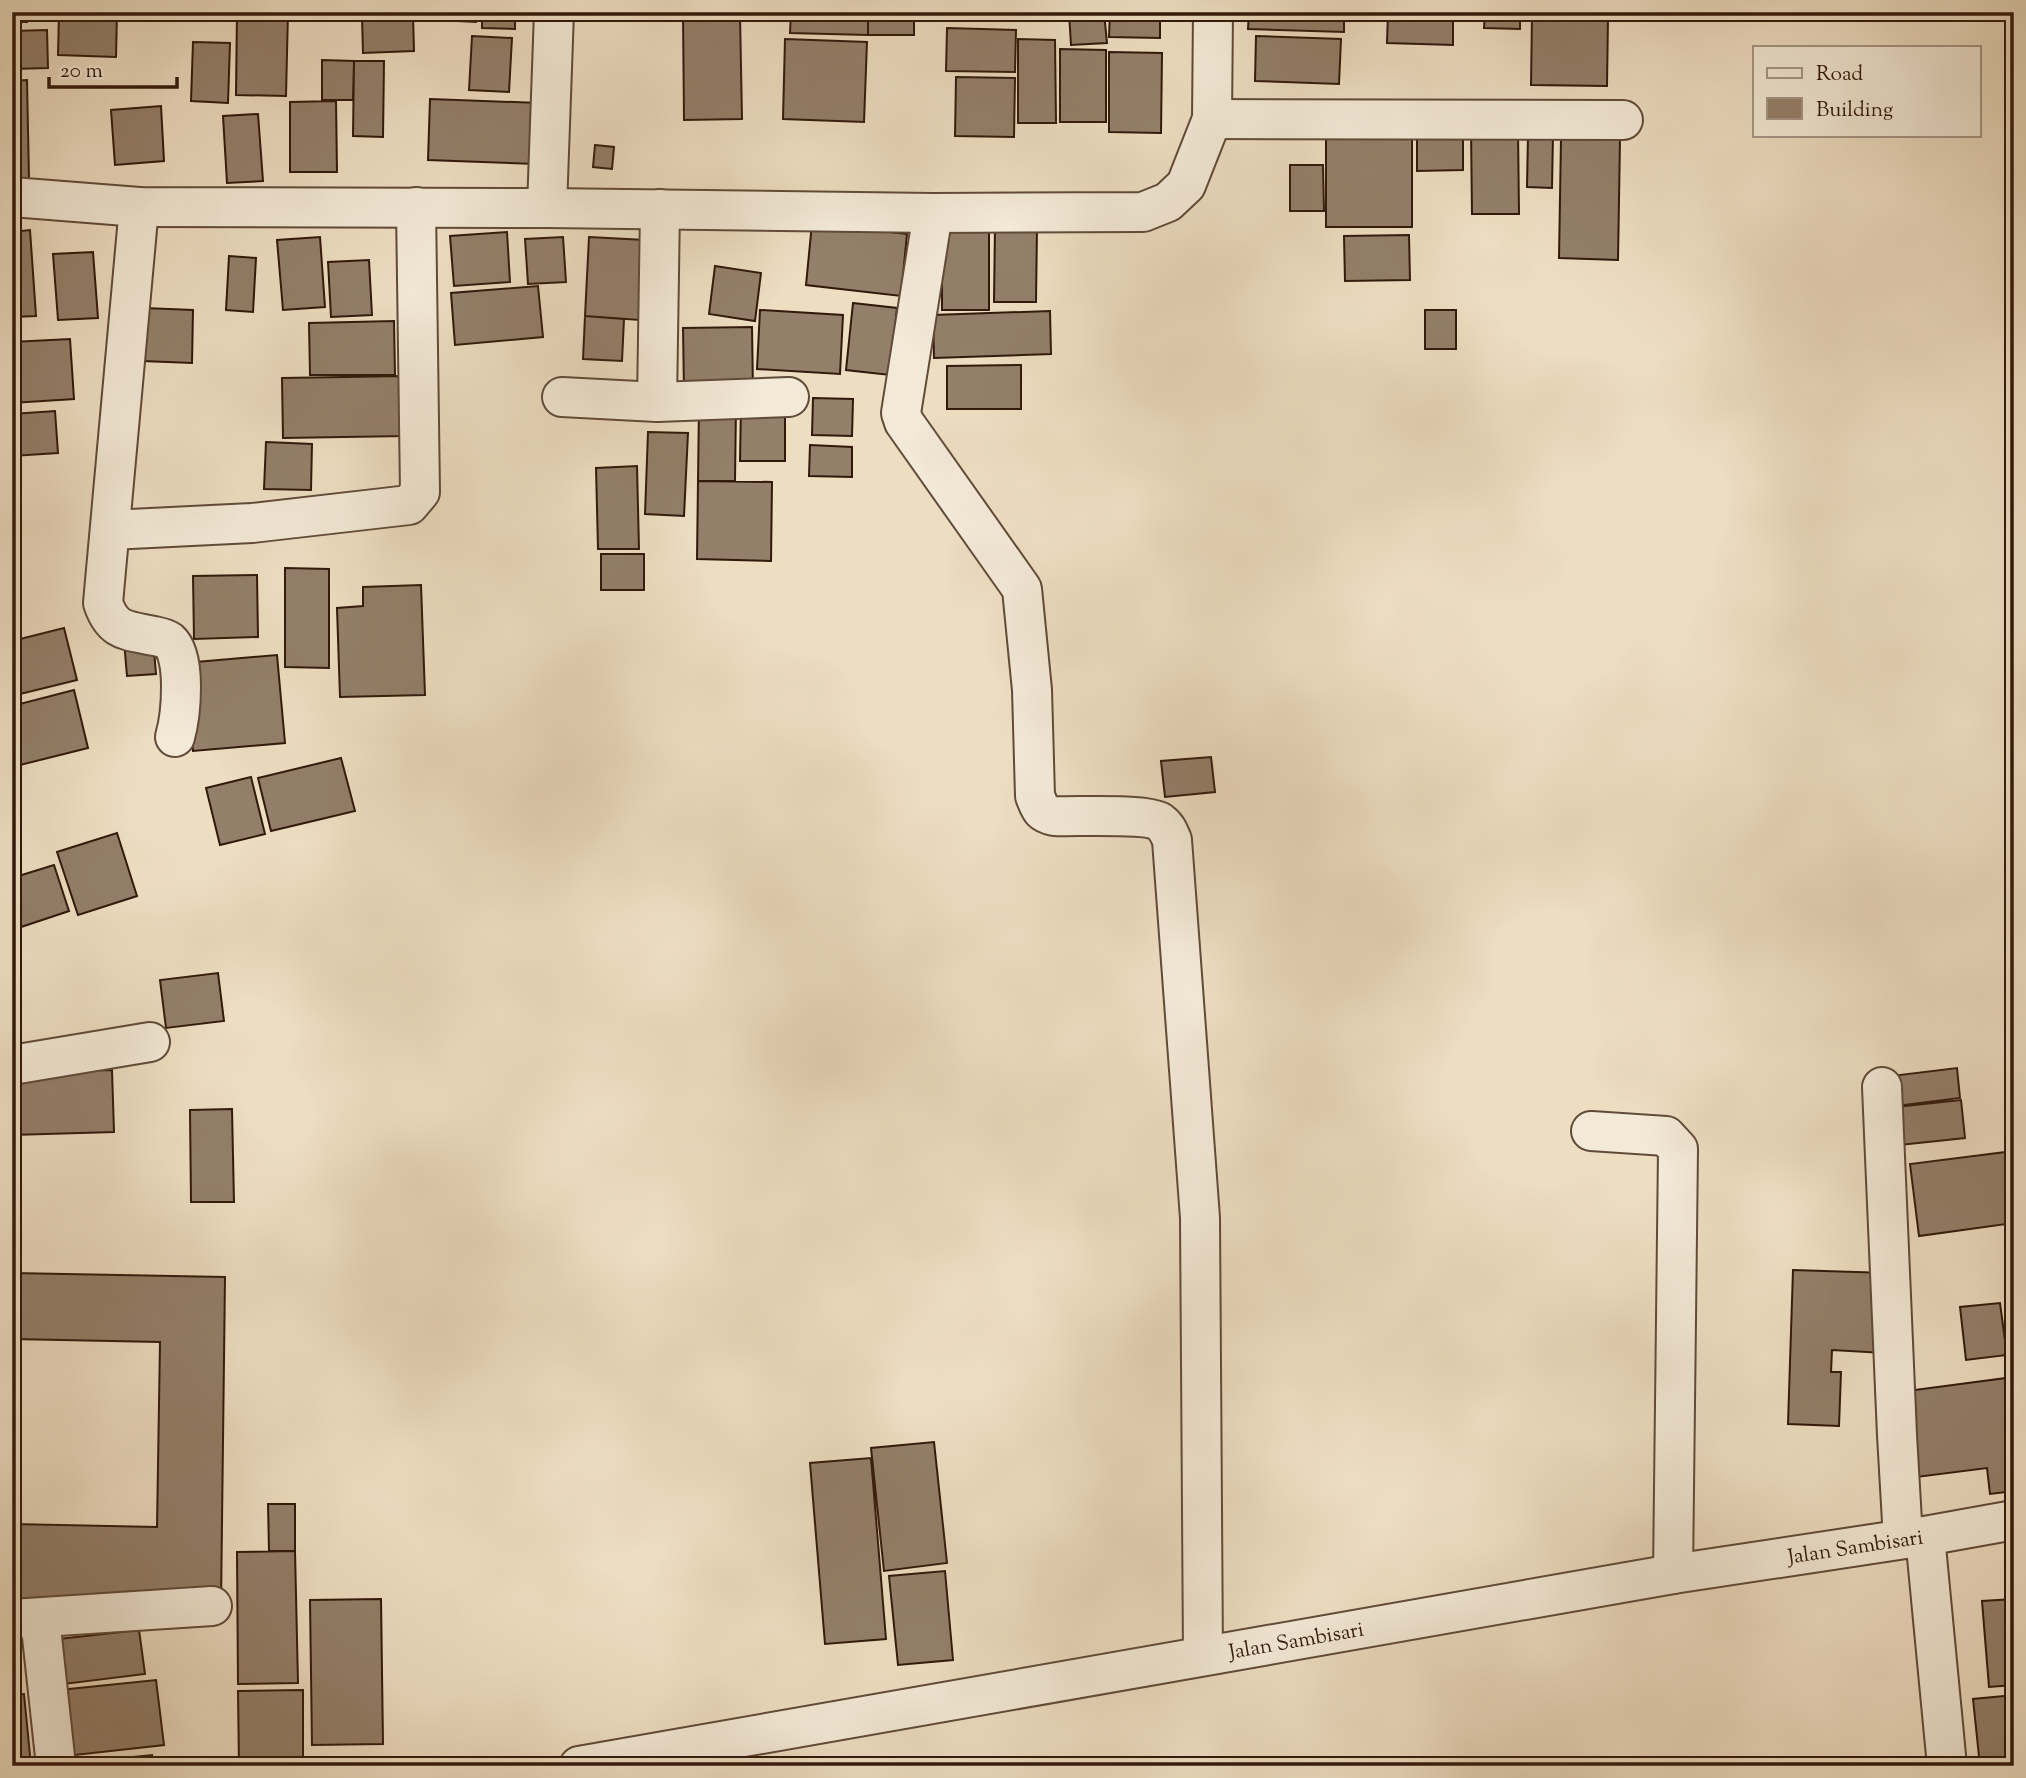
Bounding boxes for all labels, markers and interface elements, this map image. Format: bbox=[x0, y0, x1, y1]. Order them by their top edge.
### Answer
scale bar bbox=[49, 46, 177, 90]
legend bbox=[1753, 46, 1980, 136]
text: 20 m bbox=[60, 57, 103, 87]
text: Road bbox=[1816, 60, 1863, 90]
text: Building bbox=[1816, 96, 1893, 126]
street label: Jalan Sambisari bbox=[1785, 1523, 1925, 1574]
street label: Jalan Sambisari bbox=[1226, 1616, 1366, 1669]

